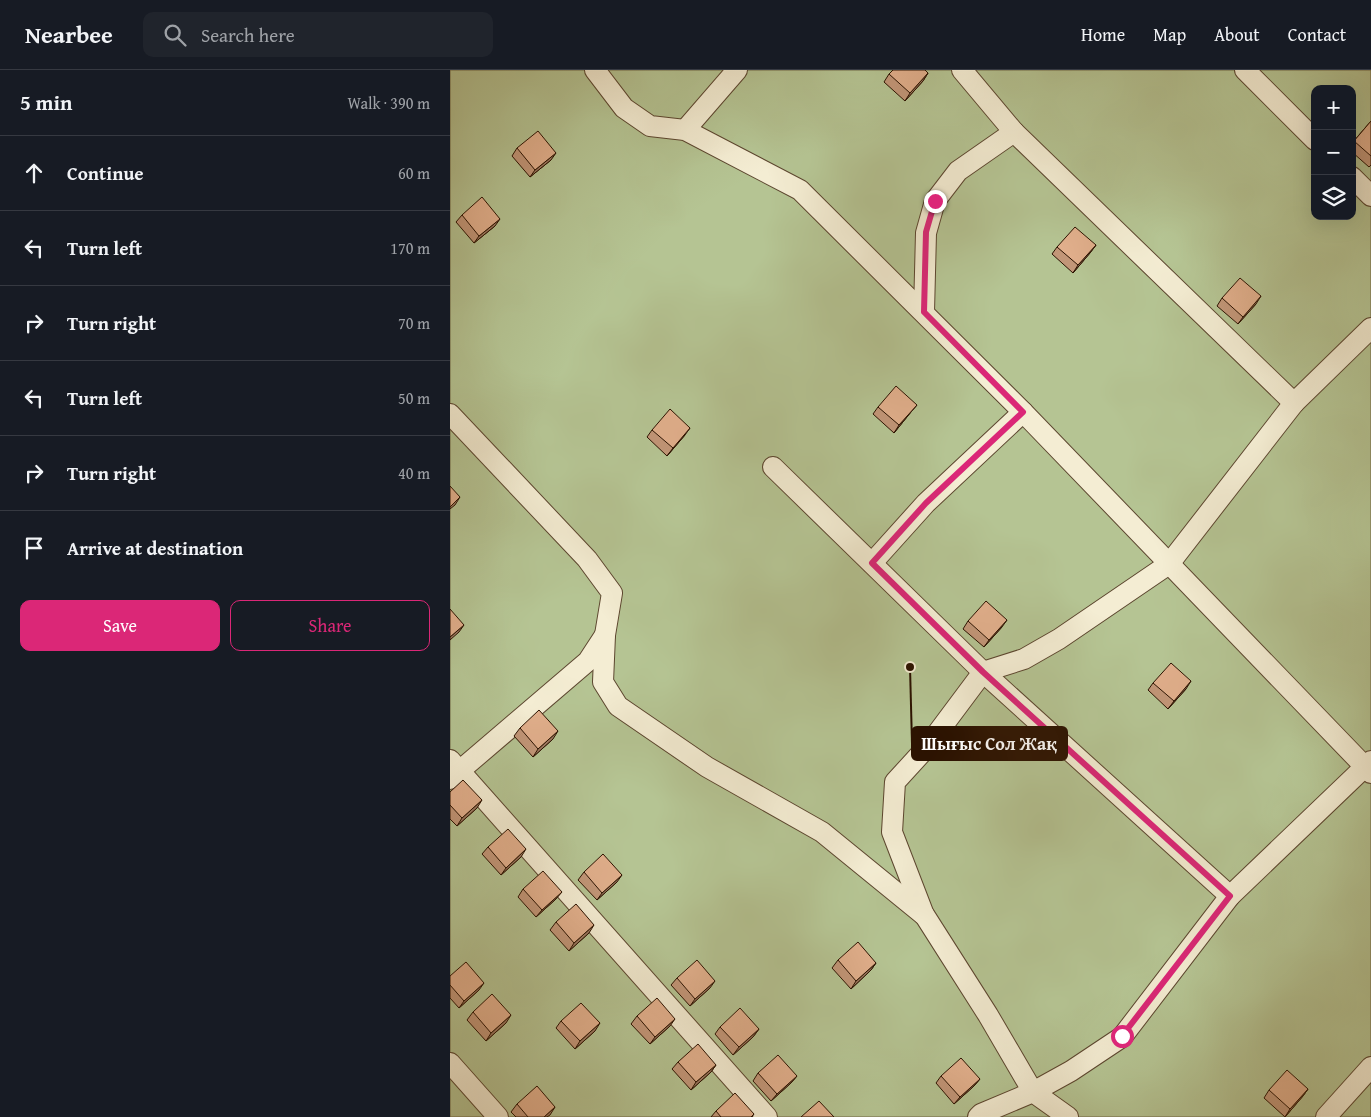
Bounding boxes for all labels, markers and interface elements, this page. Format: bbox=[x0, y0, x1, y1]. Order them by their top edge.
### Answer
search box bbox=[143, 12, 493, 57]
text: Nearbee bbox=[25, 17, 113, 52]
icon: search bbox=[161, 21, 189, 49]
text: Search here bbox=[201, 21, 295, 49]
text: Home bbox=[1081, 21, 1125, 48]
text: Map bbox=[1153, 21, 1186, 48]
text: About bbox=[1214, 21, 1260, 48]
text: Contact bbox=[1288, 21, 1346, 48]
map controls bbox=[1311, 85, 1356, 220]
button: + bbox=[1311, 85, 1356, 130]
text: 5 min bbox=[20, 87, 72, 118]
text: Walk · 390 m bbox=[347, 91, 430, 115]
button: − bbox=[1311, 130, 1356, 175]
icon: ahead bbox=[20, 159, 48, 187]
text: Continue bbox=[67, 159, 144, 187]
text: 60 m bbox=[398, 161, 430, 185]
button: layers bbox=[1311, 175, 1356, 220]
route end bbox=[924, 190, 947, 213]
icon: left bbox=[20, 234, 48, 262]
text: Turn left bbox=[67, 234, 142, 262]
text: 170 m bbox=[390, 236, 430, 260]
icon: right bbox=[20, 309, 48, 337]
text: Turn right bbox=[67, 309, 156, 337]
text: 70 m bbox=[398, 311, 430, 335]
icon: left bbox=[20, 384, 48, 412]
text: Turn left bbox=[67, 384, 142, 412]
text: 50 m bbox=[398, 386, 430, 410]
icon: right bbox=[20, 459, 48, 487]
text: Turn right bbox=[67, 459, 156, 487]
text: 40 m bbox=[398, 461, 430, 485]
icon: arrive bbox=[20, 534, 48, 562]
text: Arrive at destination bbox=[67, 534, 243, 562]
button: Save bbox=[20, 600, 220, 651]
button: Share bbox=[230, 600, 430, 651]
callout: Шығыс Сол Жақ bbox=[912, 727, 1067, 760]
text: Шығыс Сол Жақ bbox=[921, 730, 1057, 757]
route start bbox=[1111, 1025, 1134, 1048]

